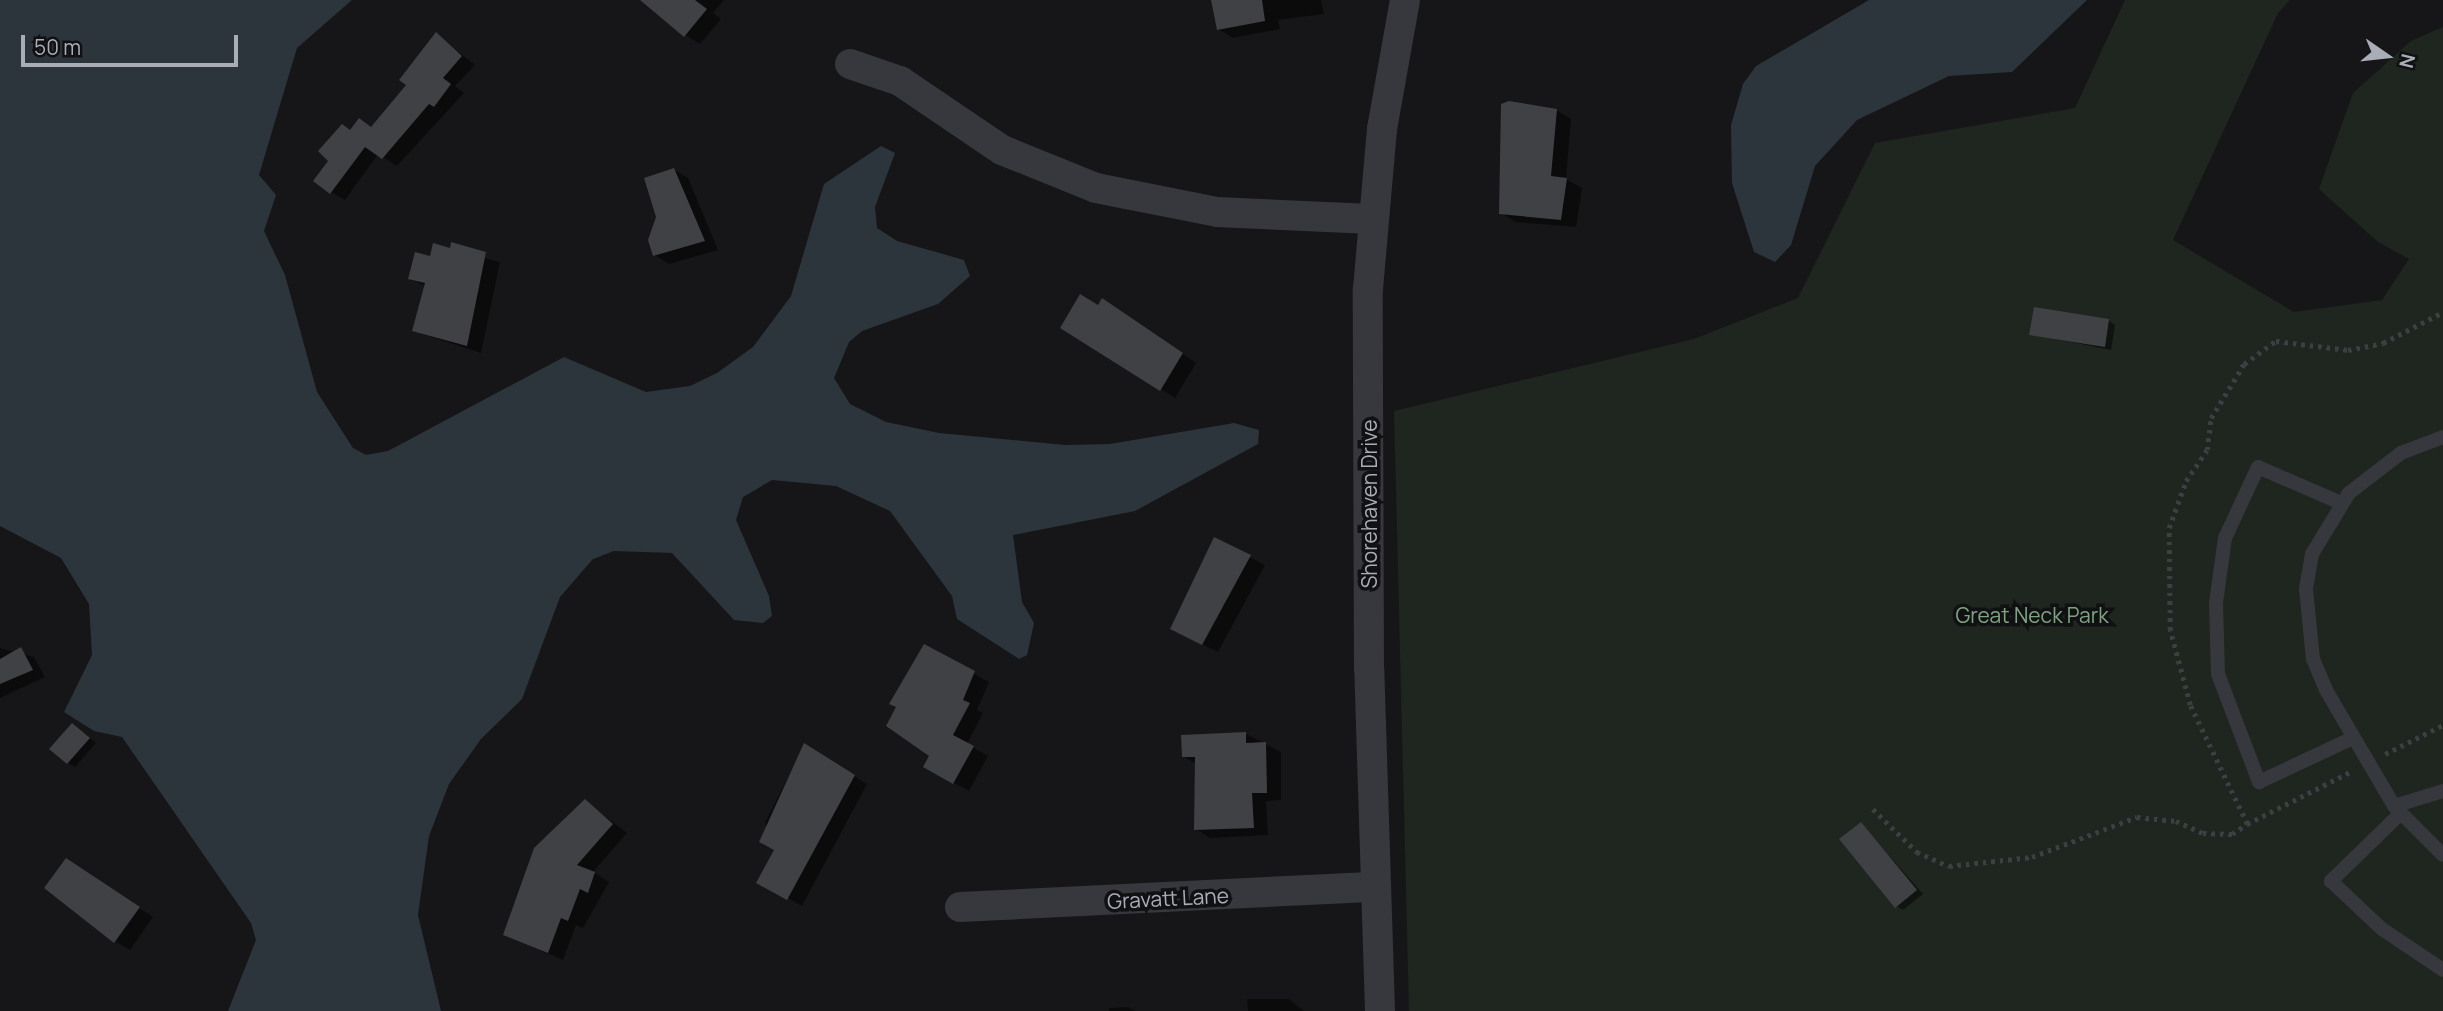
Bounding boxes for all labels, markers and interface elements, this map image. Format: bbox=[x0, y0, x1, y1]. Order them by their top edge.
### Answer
scale bar bbox=[24, 21, 242, 65]
north arrow bbox=[2352, 21, 2422, 91]
text: 50 m bbox=[34, 33, 81, 61]
text: N bbox=[2393, 51, 2422, 71]
street label: Shorehaven Drive bbox=[1356, 419, 1382, 589]
park label: Great Neck Park bbox=[1955, 602, 2109, 628]
street label: Gravatt Lane bbox=[1107, 882, 1229, 914]

